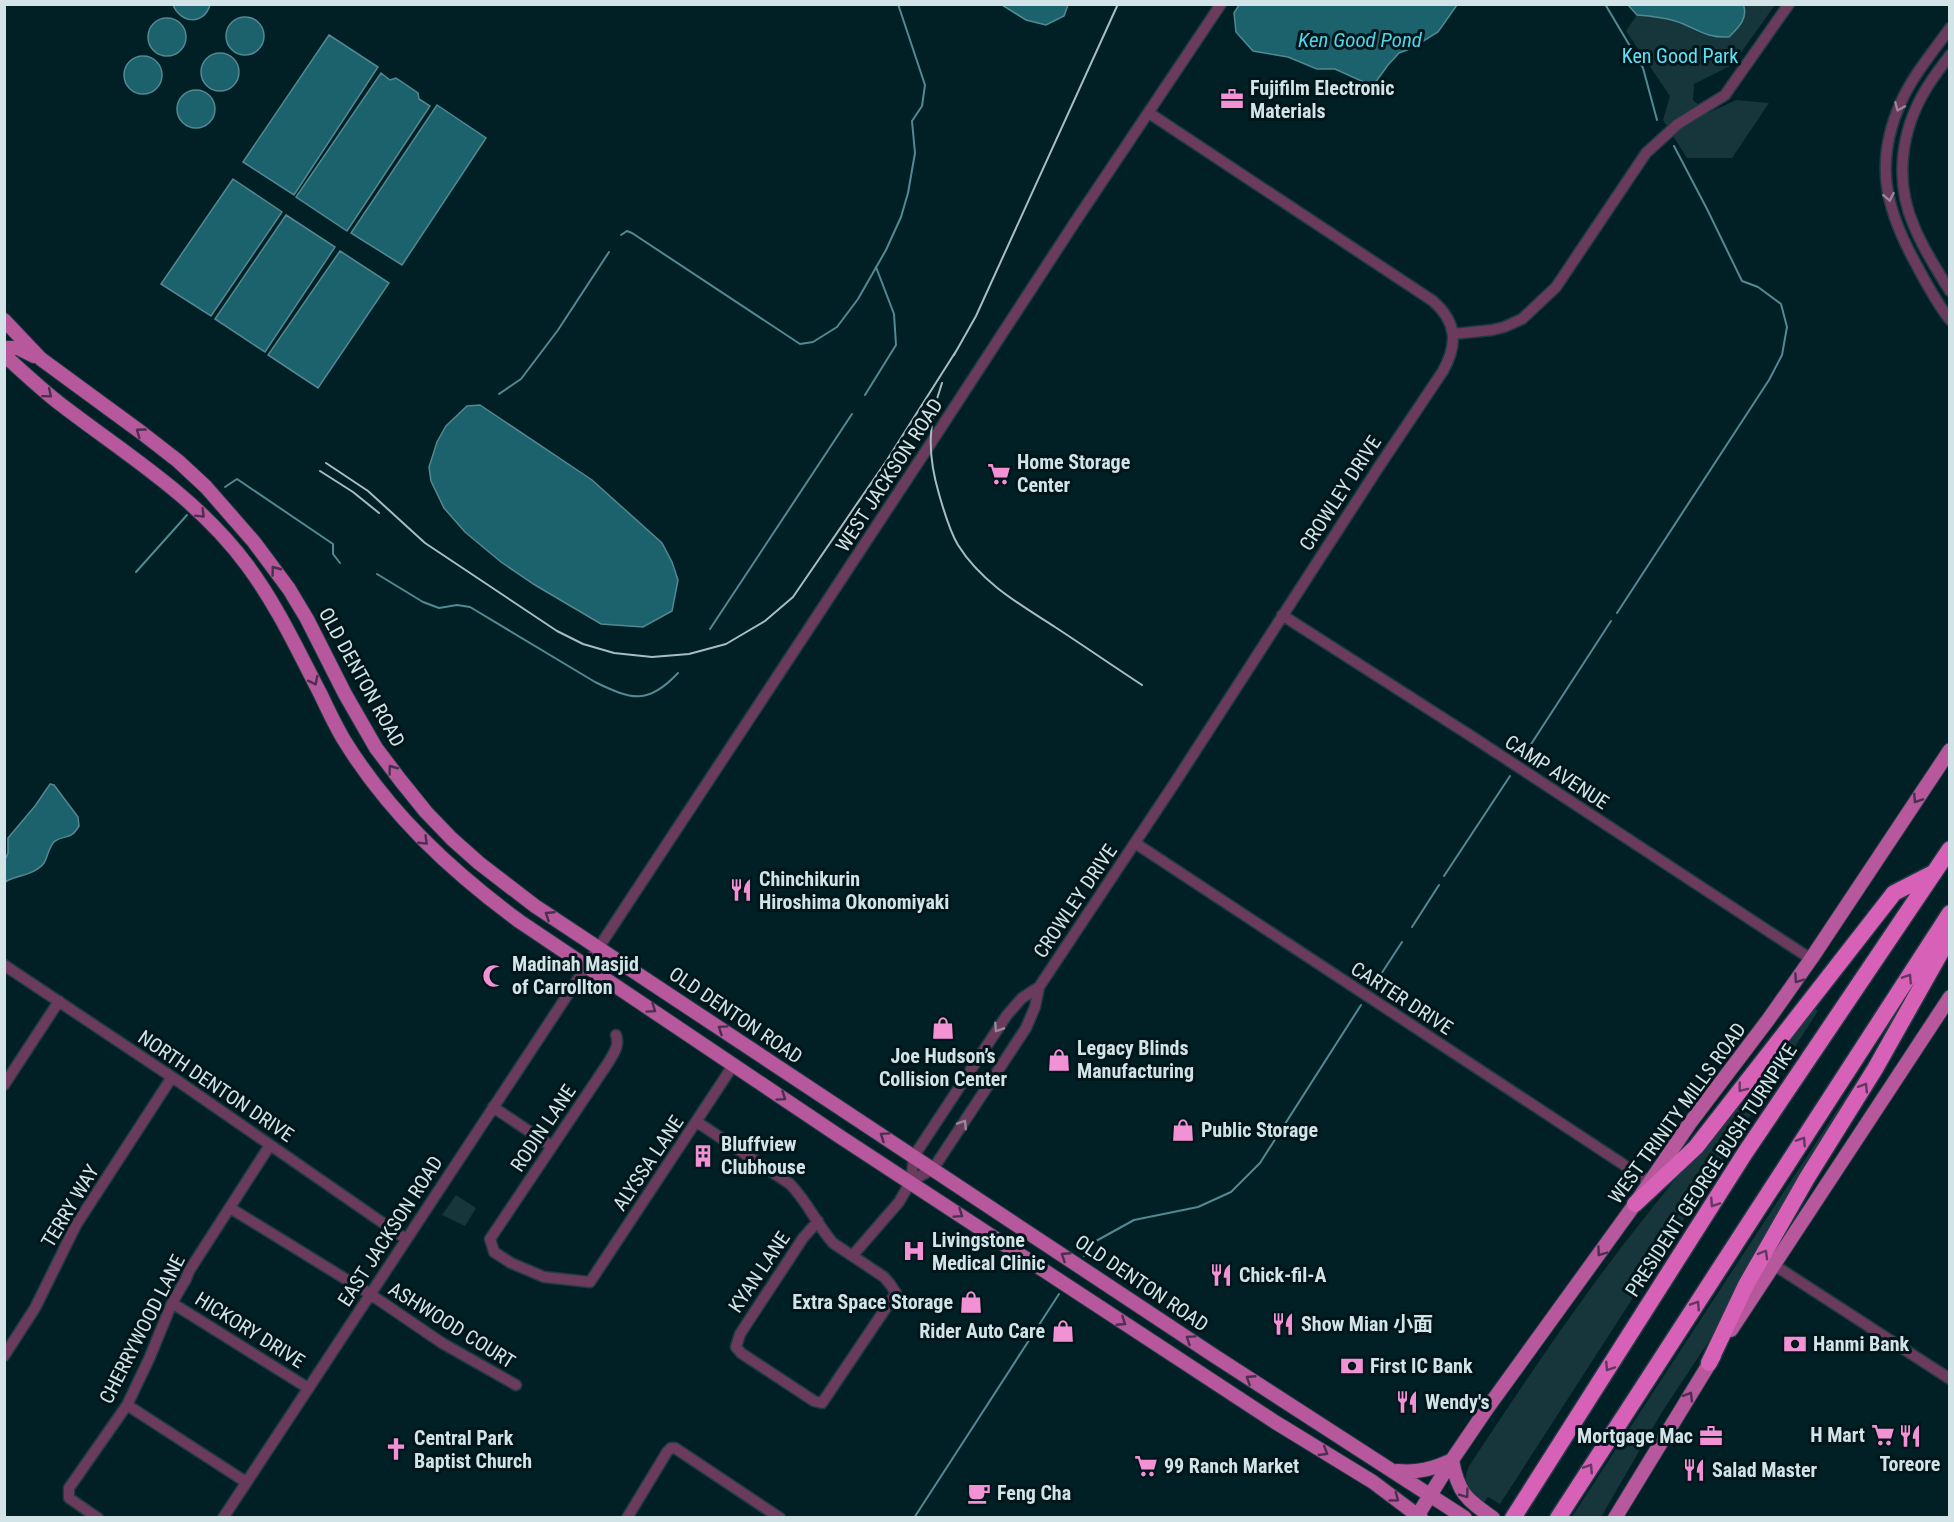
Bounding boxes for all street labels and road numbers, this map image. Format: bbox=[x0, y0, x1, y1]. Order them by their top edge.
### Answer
street label: WEST JACKSON ROAD bbox=[830, 394, 948, 556]
street label: CROWLEY DRIVE bbox=[1294, 431, 1386, 555]
street label: OLD DENTON ROAD bbox=[314, 603, 410, 751]
street label: CAMP AVENUE bbox=[1501, 730, 1614, 815]
street label: CROWLEY DRIVE bbox=[1028, 840, 1122, 962]
street label: CARTER DRIVE bbox=[1347, 956, 1457, 1040]
street label: OLD DENTON ROAD bbox=[665, 962, 807, 1068]
street label: WEST TRINITY MILLS ROAD bbox=[1603, 1018, 1751, 1208]
street label: NORTH DENTON DRIVE bbox=[134, 1025, 298, 1147]
street label: PRESIDENT GEORGE BUSH TURNPIKE bbox=[1620, 1039, 1802, 1301]
street label: RODIN LANE bbox=[505, 1080, 581, 1176]
street label: ALYSSA LANE bbox=[607, 1111, 689, 1215]
street label: EAST JACKSON ROAD bbox=[332, 1151, 448, 1311]
street label: TERRY WAY bbox=[36, 1160, 104, 1252]
street label: KYAN LANE bbox=[723, 1227, 795, 1317]
street label: OLD DENTON ROAD bbox=[1071, 1230, 1213, 1336]
street label: CHERRYWOOD LANE bbox=[94, 1250, 190, 1407]
street label: ASHWOOD COURT bbox=[384, 1277, 520, 1373]
street label: HICKORY DRIVE bbox=[191, 1287, 309, 1373]

